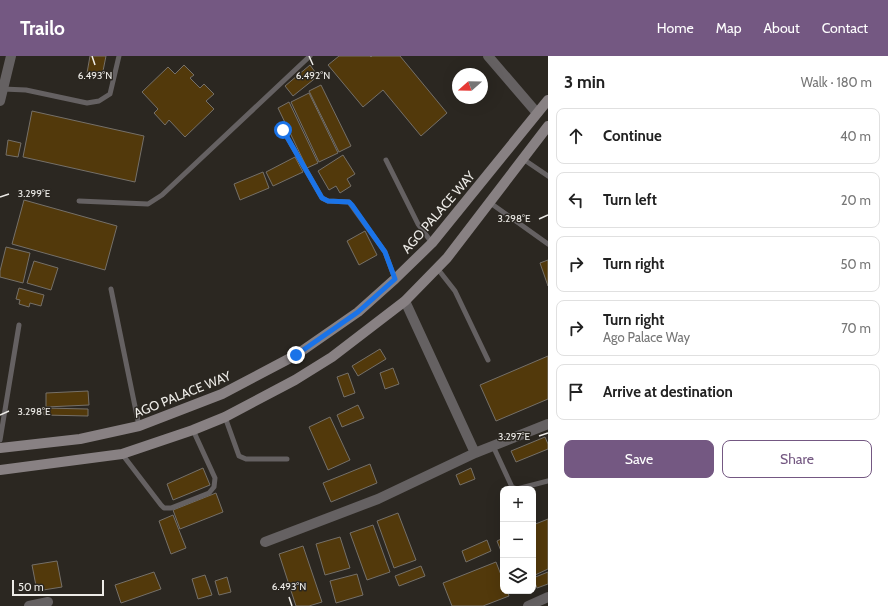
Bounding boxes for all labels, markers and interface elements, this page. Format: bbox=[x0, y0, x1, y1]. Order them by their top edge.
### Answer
text: Trailo bbox=[20, 17, 65, 40]
text: Home bbox=[657, 19, 694, 37]
text: Map bbox=[716, 19, 741, 37]
text: About bbox=[763, 19, 800, 37]
text: Contact bbox=[822, 19, 868, 37]
north arrow bbox=[452, 68, 488, 104]
text: 6.493°N bbox=[78, 69, 112, 82]
text: 6.492°N bbox=[296, 69, 330, 82]
text: 3 min bbox=[564, 72, 605, 92]
text: Walk · 180 m bbox=[801, 74, 872, 90]
route start bbox=[274, 121, 292, 139]
icon: ahead bbox=[565, 125, 587, 147]
text: Continue bbox=[603, 127, 662, 145]
text: 40 m bbox=[840, 128, 871, 144]
street label: AGO PALACE WAY bbox=[398, 167, 478, 256]
text: 3.299°E bbox=[18, 187, 51, 200]
icon: left bbox=[565, 189, 587, 211]
text: Turn left bbox=[603, 191, 657, 209]
text: 20 m bbox=[841, 192, 871, 208]
text: 3.298°E bbox=[498, 212, 531, 225]
icon: right bbox=[565, 253, 587, 275]
text: Turn right bbox=[603, 255, 664, 273]
text: 50 m bbox=[841, 256, 871, 272]
text: Turn right bbox=[603, 311, 664, 329]
icon: right bbox=[565, 317, 587, 339]
text: 70 m bbox=[841, 320, 871, 336]
text: Ago Palace Way bbox=[603, 329, 690, 345]
route end bbox=[287, 346, 305, 364]
street label: AGO PALACE WAY bbox=[131, 367, 233, 421]
icon: arrive bbox=[565, 381, 587, 403]
text: Arrive at destination bbox=[603, 383, 733, 401]
text: 3.298°E bbox=[18, 405, 51, 418]
text: 3.297°E bbox=[498, 430, 530, 443]
button: Save bbox=[564, 440, 714, 478]
button: Share bbox=[722, 440, 872, 478]
map controls bbox=[500, 486, 536, 594]
button: + bbox=[500, 486, 536, 522]
button: − bbox=[500, 522, 536, 558]
button: layers bbox=[500, 558, 536, 594]
scale bar bbox=[12, 578, 104, 597]
text: 50 m bbox=[18, 580, 44, 594]
text: 6.493°N bbox=[272, 580, 306, 593]

